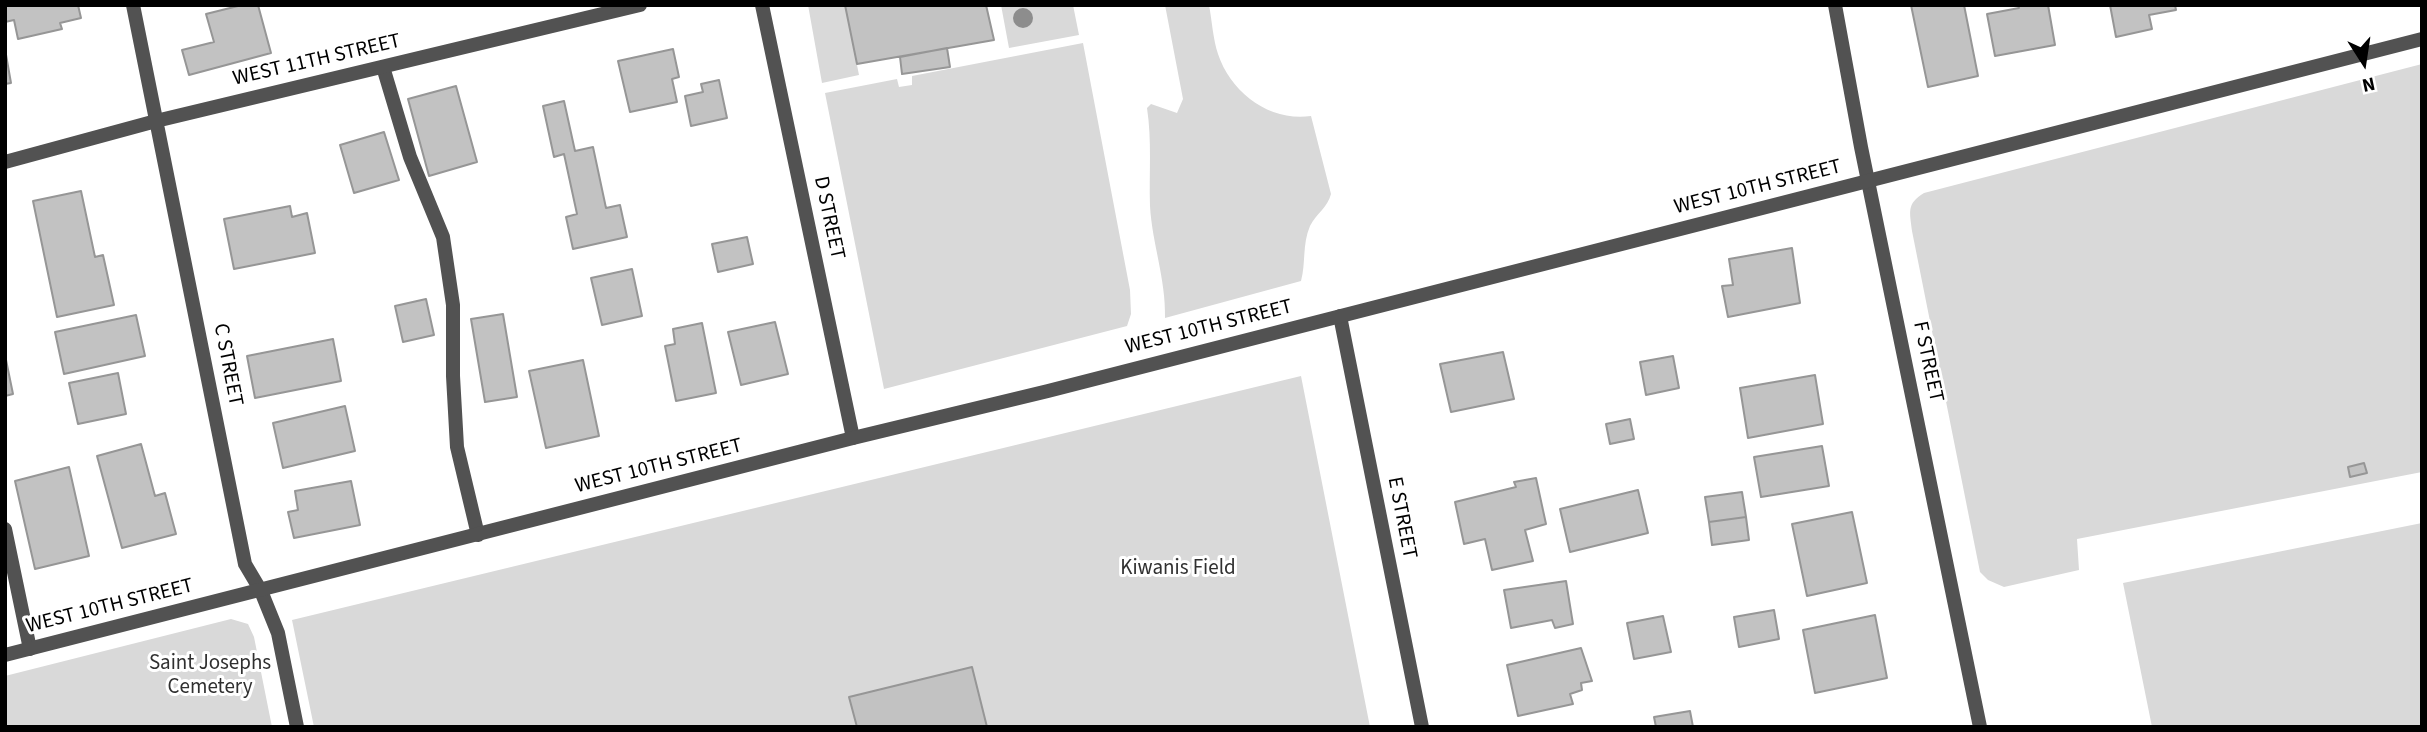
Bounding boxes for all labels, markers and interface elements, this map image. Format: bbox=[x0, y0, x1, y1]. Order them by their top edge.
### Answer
north arrow bbox=[2329, 28, 2399, 98]
street label: WEST 11TH STREET bbox=[231, 29, 403, 93]
text: N bbox=[2359, 70, 2377, 99]
street label: WEST 10TH STREET bbox=[1672, 155, 1844, 221]
street label: D STREET bbox=[807, 174, 849, 262]
street label: WEST 10TH STREET bbox=[1123, 295, 1295, 361]
street label: F STREET bbox=[1906, 319, 1948, 405]
street label: C STREET bbox=[207, 322, 247, 408]
street label: WEST 10TH STREET bbox=[573, 434, 745, 500]
street label: E STREET bbox=[1381, 475, 1421, 561]
park label: Kiwanis Field bbox=[1120, 556, 1236, 582]
street label: WEST 10TH STREET bbox=[24, 574, 196, 640]
park label: Saint Josephs Cemetery bbox=[149, 651, 271, 701]

